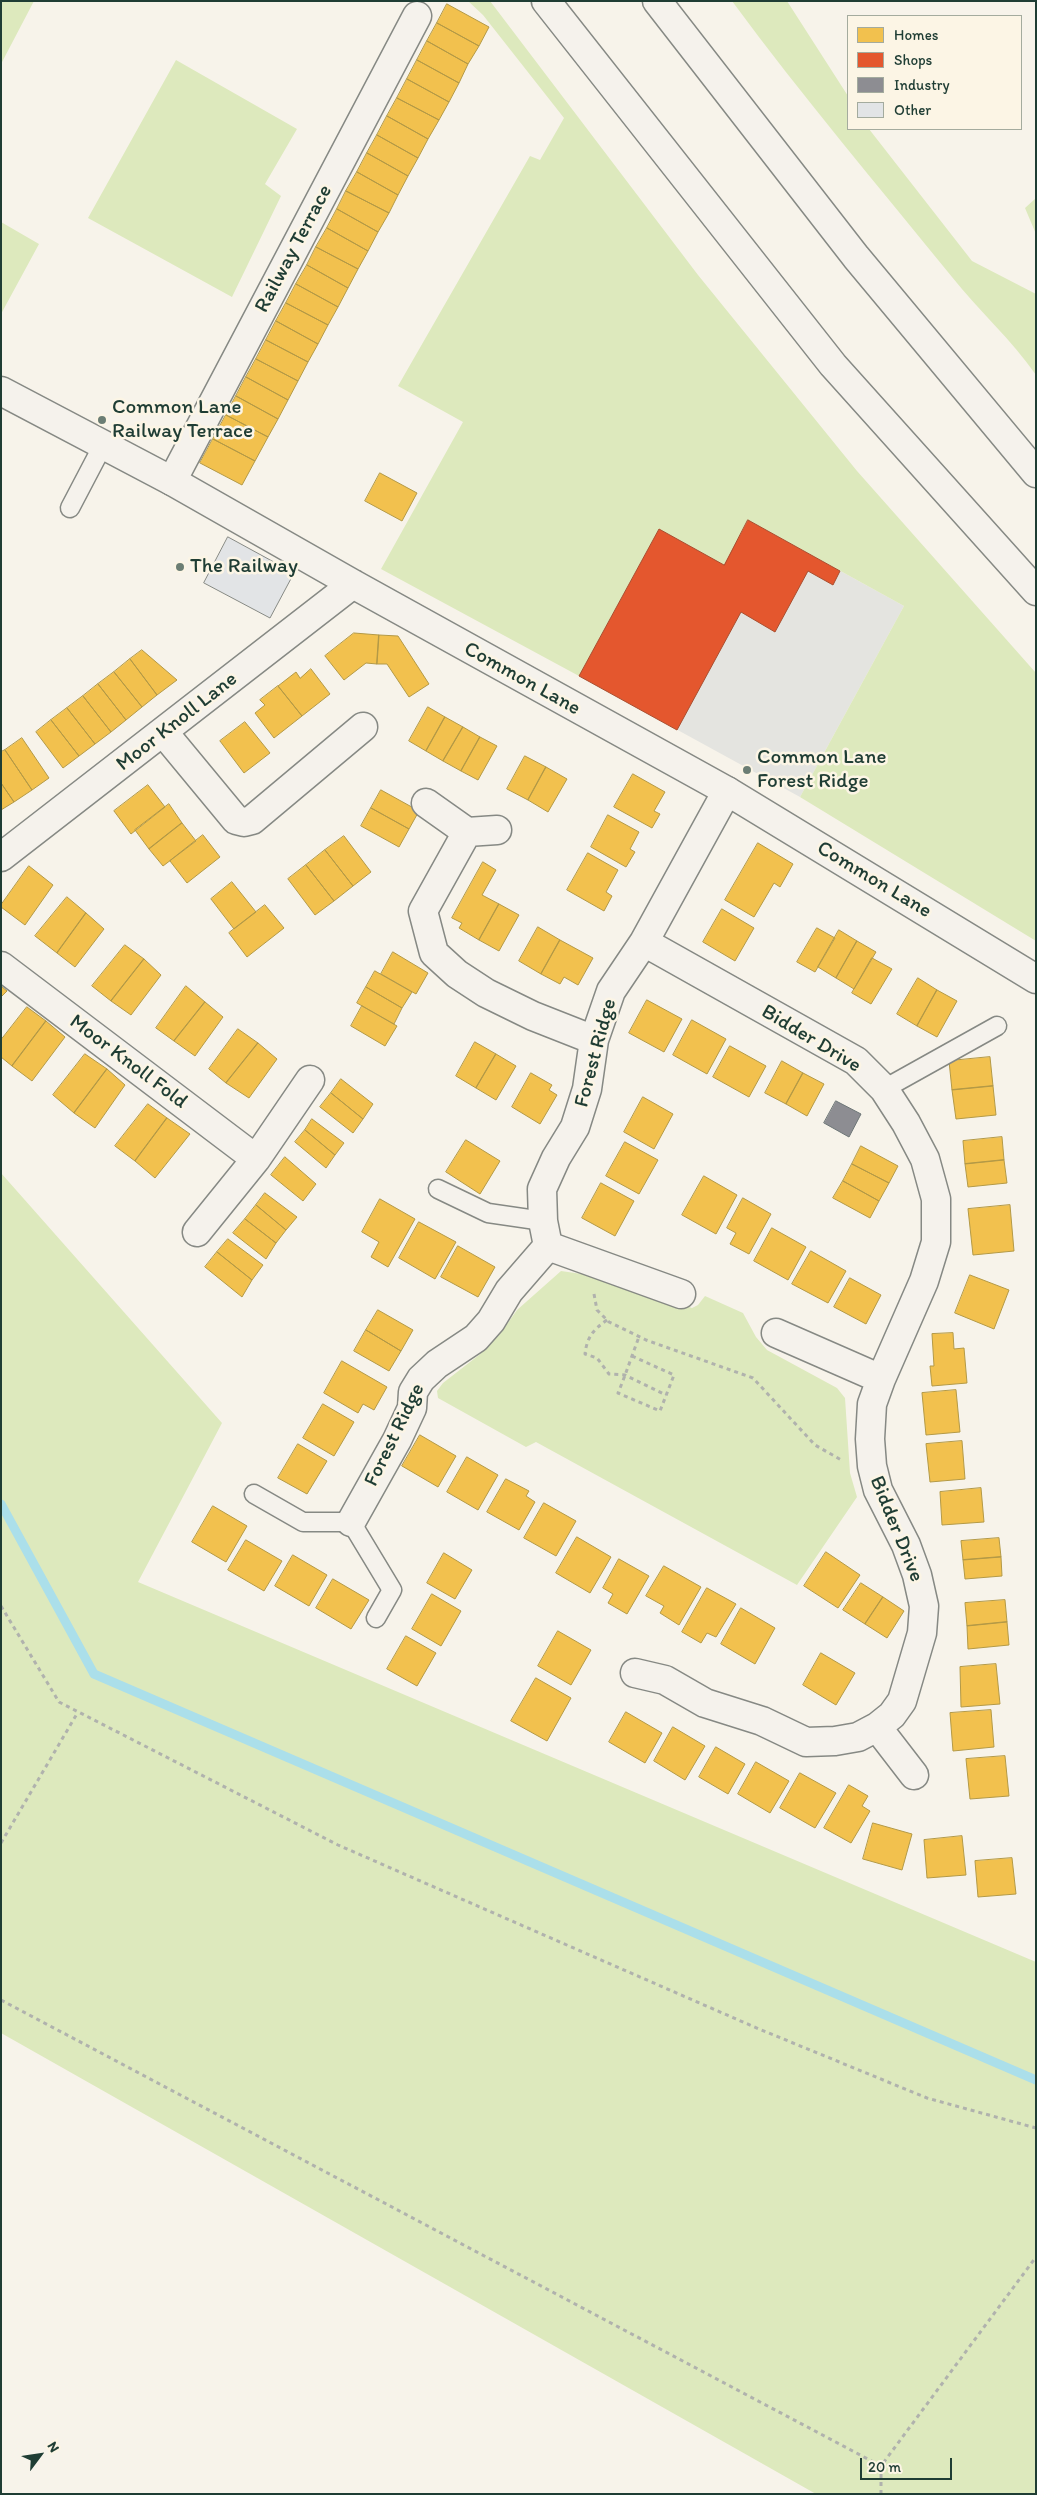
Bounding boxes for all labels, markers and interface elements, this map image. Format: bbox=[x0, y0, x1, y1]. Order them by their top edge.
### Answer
legend bbox=[847, 15, 1022, 130]
text: Homes bbox=[894, 26, 938, 44]
text: Shops bbox=[894, 51, 932, 69]
text: Industry bbox=[894, 76, 950, 94]
text: Other bbox=[894, 101, 931, 119]
street label: Railway Terrace bbox=[250, 181, 338, 317]
place label: Common Lane Railway Terrace bbox=[112, 395, 253, 445]
marker: Common Lane Railway Terrace bbox=[96, 414, 108, 426]
place label: The Railway bbox=[190, 554, 298, 580]
marker: The Railway bbox=[174, 561, 186, 573]
street label: Common Lane bbox=[459, 637, 585, 721]
street label: Moor Knoll Lane bbox=[111, 667, 243, 777]
place label: Common Lane Forest Ridge bbox=[757, 745, 887, 795]
marker: Common Lane Forest Ridge bbox=[741, 764, 753, 776]
street label: Common Lane bbox=[812, 836, 936, 924]
street label: Forest Ridge bbox=[569, 996, 623, 1110]
street label: Bidder Drive bbox=[756, 999, 866, 1079]
street label: Moor Knoll Fold bbox=[64, 1009, 192, 1115]
street label: Forest Ridge bbox=[359, 1379, 431, 1491]
street label: Bidder Drive bbox=[863, 1472, 929, 1586]
north arrow bbox=[15, 2430, 65, 2480]
text: N bbox=[44, 2439, 63, 2455]
scale bar bbox=[862, 2448, 954, 2480]
text: 20 m bbox=[868, 2458, 901, 2476]

